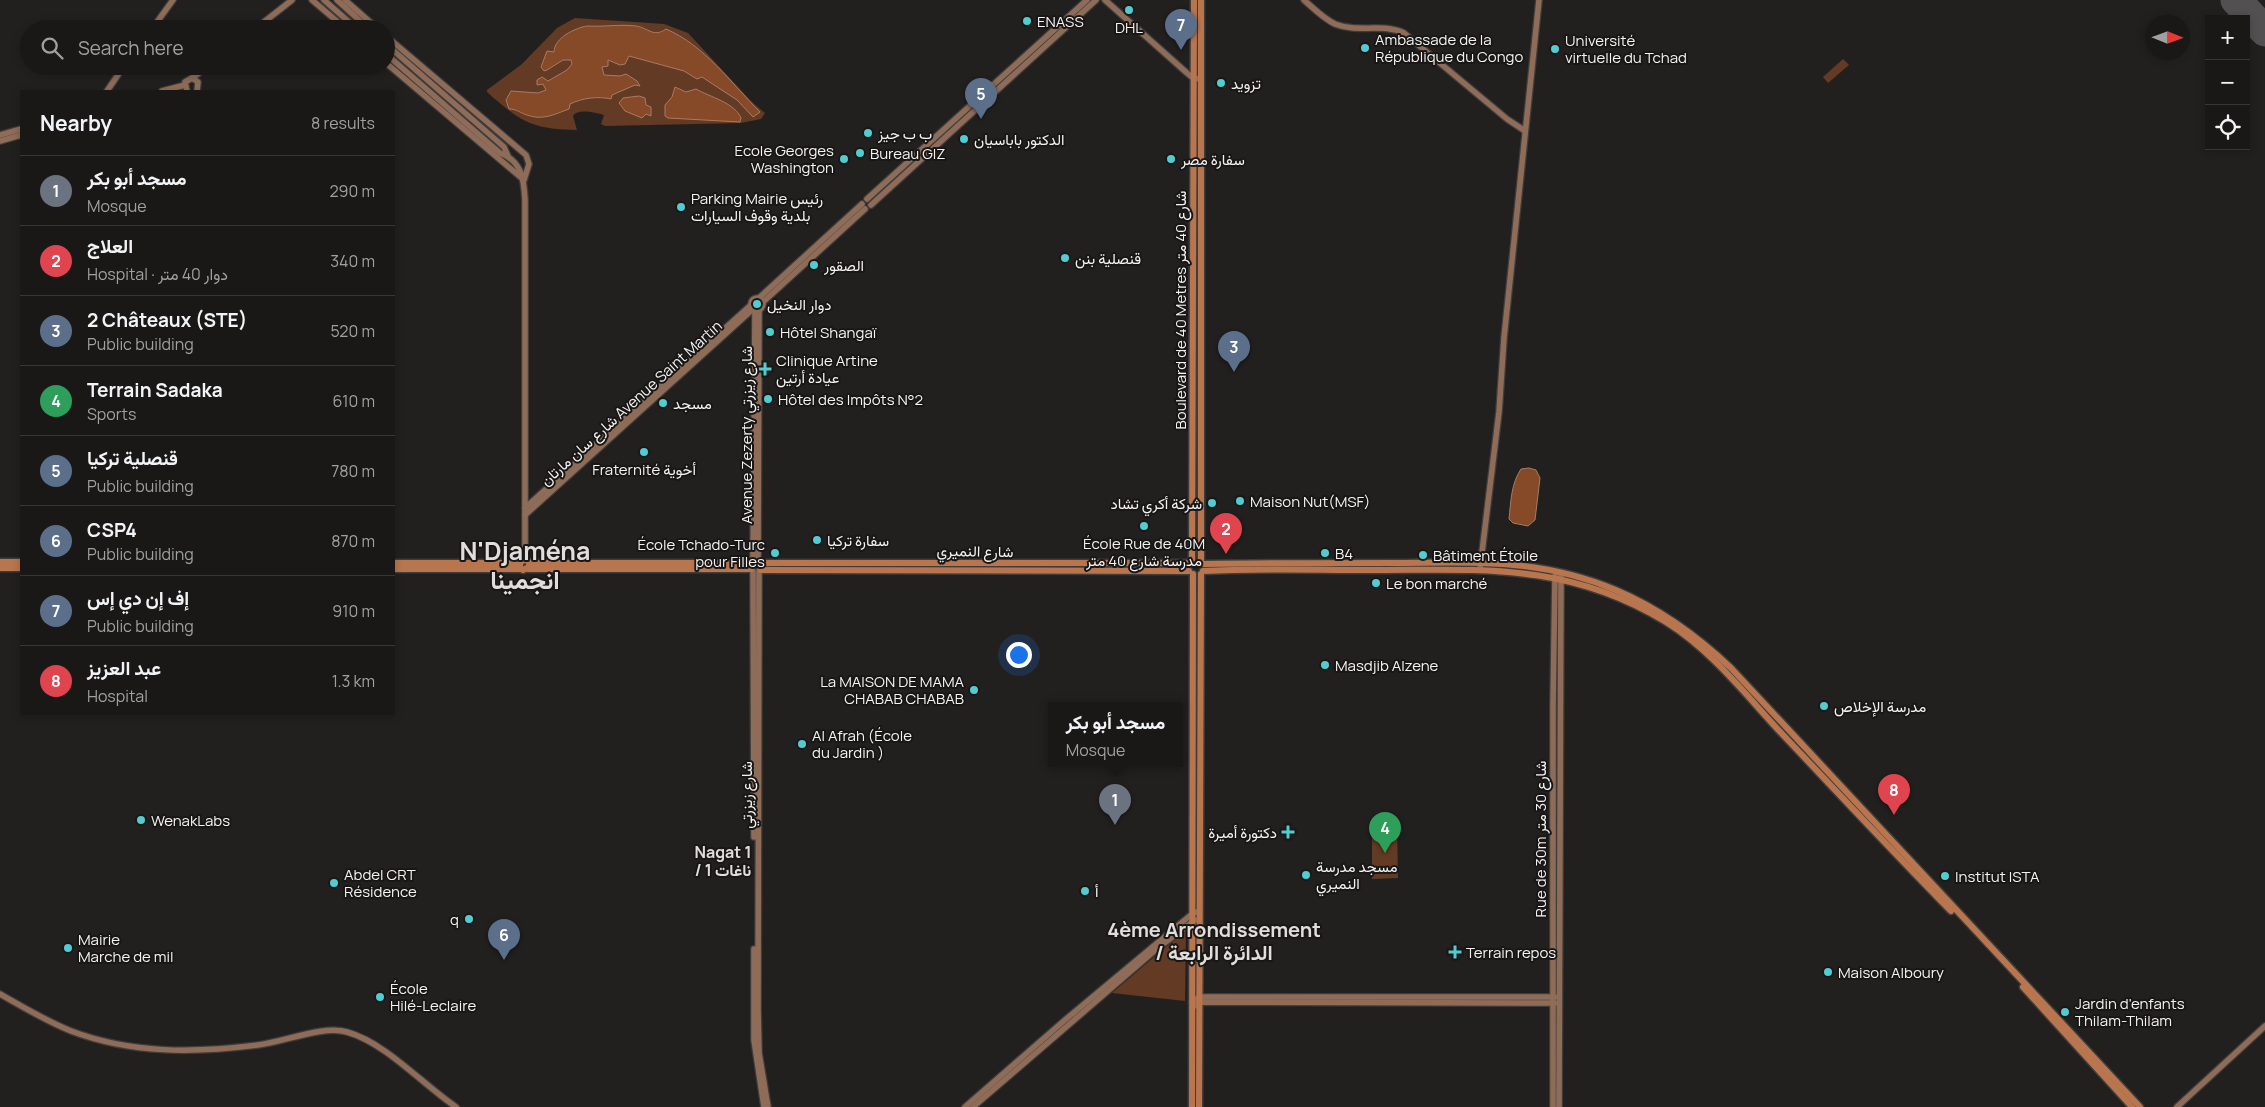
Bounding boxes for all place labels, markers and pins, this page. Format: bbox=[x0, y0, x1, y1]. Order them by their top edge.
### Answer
marker: DHL bbox=[1123, 4, 1135, 16]
pin: 7 bbox=[1165, 9, 1197, 50]
place label: ENASS bbox=[1037, 11, 1084, 32]
marker: ENASS bbox=[1021, 15, 1033, 27]
place label: DHL bbox=[1115, 17, 1143, 38]
place label: Ambassade de la République du Congo bbox=[1375, 29, 1523, 67]
place label: Université virtuelle du Tchad bbox=[1565, 30, 1687, 68]
marker: Ambassade de la République du Congo bbox=[1359, 42, 1371, 54]
marker: Université virtuelle du Tchad bbox=[1549, 43, 1561, 55]
place label: تزويد bbox=[1231, 73, 1261, 94]
marker: تزويد bbox=[1215, 77, 1227, 89]
pin: 5 bbox=[965, 78, 997, 119]
place label: ب ب جيز bbox=[877, 123, 932, 144]
marker: ب ب جيز bbox=[862, 127, 874, 139]
place label: الدكتور باباسيان bbox=[974, 129, 1065, 150]
marker: الدكتور باباسيان bbox=[958, 133, 970, 145]
place label: Ecole Georges Washington bbox=[734, 140, 834, 178]
place label: Bureau GIZ bbox=[870, 143, 946, 164]
marker: Bureau GIZ bbox=[854, 147, 866, 159]
place label: سفارة مصر bbox=[1180, 149, 1245, 170]
marker: Ecole Georges Washington bbox=[838, 153, 850, 165]
marker: سفارة مصر bbox=[1165, 153, 1177, 165]
place label: Parking Mairie رئيس بلدية وقوف السيارات bbox=[691, 188, 823, 226]
marker: Parking Mairie رئيس بلدية وقوف السيارات bbox=[675, 201, 687, 213]
place label: قنصلية بنن bbox=[1075, 248, 1141, 269]
marker: قنصلية بنن bbox=[1059, 252, 1071, 264]
place label: الصقور bbox=[823, 255, 864, 276]
marker: الصقور bbox=[808, 259, 820, 271]
place label: دوار النخيل bbox=[767, 294, 832, 315]
marker: دوار النخيل bbox=[751, 298, 763, 310]
place label: Hôtel Shangaï bbox=[780, 322, 877, 343]
marker: Hôtel Shangaï bbox=[764, 326, 776, 338]
pin: 3 bbox=[1218, 331, 1250, 372]
place label: Clinique Artine عيادة أرتين bbox=[776, 350, 878, 388]
marker: Clinique Artine عيادة أرتين bbox=[758, 362, 772, 376]
place label: Hôtel des Impôts N°2 bbox=[778, 389, 923, 410]
place label: مسجد bbox=[673, 393, 712, 414]
marker: Hôtel des Impôts N°2 bbox=[762, 393, 774, 405]
marker: مسجد bbox=[657, 397, 669, 409]
marker: Fraternité أخوية bbox=[638, 446, 650, 458]
place label: Fraternité أخوية bbox=[592, 459, 696, 480]
place label: Maison Nut(MSF) bbox=[1250, 491, 1370, 512]
place label: شركة أكري تشاد bbox=[1110, 493, 1202, 517]
marker: Maison Nut(MSF) bbox=[1234, 495, 1246, 507]
marker: شركة أكري تشاد bbox=[1206, 497, 1218, 509]
pin: 2 bbox=[1210, 513, 1242, 554]
marker: École Rue de 40M مدرسة شارع 40 متر bbox=[1138, 520, 1150, 532]
place label: سفارة تركيا bbox=[827, 530, 889, 551]
place label: École Rue de 40M مدرسة شارع 40 متر bbox=[1083, 533, 1205, 572]
place label: École Tchado-Turc pour Filles bbox=[637, 534, 765, 572]
marker: سفارة تركيا bbox=[811, 534, 823, 546]
place label: B4 bbox=[1335, 543, 1353, 564]
place label: Bâtiment Étoile bbox=[1433, 545, 1538, 566]
marker: École Tchado-Turc pour Filles bbox=[769, 547, 781, 559]
marker: B4 bbox=[1319, 547, 1331, 559]
marker: Bâtiment Étoile bbox=[1417, 549, 1429, 561]
place label: Le bon marché bbox=[1386, 573, 1488, 594]
marker: Le bon marché bbox=[1370, 577, 1382, 589]
place label: Masdjib Alzene bbox=[1335, 655, 1439, 676]
marker: Masdjib Alzene bbox=[1319, 659, 1331, 671]
place label: La MAISON DE MAMA CHABAB CHABAB bbox=[820, 671, 964, 709]
marker: La MAISON DE MAMA CHABAB CHABAB bbox=[968, 684, 980, 696]
place label: مدرسة الإخلاص bbox=[1834, 696, 1926, 717]
marker: مدرسة الإخلاص bbox=[1818, 700, 1830, 712]
place label: Al Afrah (École du Jardin ) bbox=[812, 725, 912, 763]
marker: Al Afrah (École du Jardin ) bbox=[796, 738, 808, 750]
pin: 8 bbox=[1878, 774, 1910, 815]
pin: 1 bbox=[1099, 784, 1131, 825]
place label: WenakLabs bbox=[151, 810, 230, 831]
pin: 4 bbox=[1369, 812, 1401, 853]
marker: WenakLabs bbox=[135, 814, 147, 826]
place label: دكتورة أميرة bbox=[1208, 822, 1277, 843]
marker: دكتورة أميرة bbox=[1281, 825, 1295, 839]
place label: مسجد مدرسة النميري bbox=[1316, 856, 1397, 897]
place label: Abdel CRT Résidence bbox=[344, 864, 417, 902]
place label: Institut ISTA bbox=[1955, 866, 2040, 887]
marker: مسجد مدرسة النميري bbox=[1300, 869, 1312, 881]
marker: Institut ISTA bbox=[1939, 870, 1951, 882]
marker: Abdel CRT Résidence bbox=[328, 877, 340, 889]
place label: أ bbox=[1095, 881, 1099, 902]
marker: أ bbox=[1079, 885, 1091, 897]
place label: q bbox=[450, 909, 459, 930]
marker: q bbox=[463, 913, 475, 925]
pin: 6 bbox=[488, 919, 520, 960]
place label: Mairie Marche de mil bbox=[78, 929, 174, 967]
marker: Mairie Marche de mil bbox=[62, 942, 74, 954]
place label: Terrain repos bbox=[1466, 942, 1556, 963]
marker: Terrain repos bbox=[1448, 945, 1462, 959]
place label: Maison Alboury bbox=[1838, 962, 1944, 983]
marker: Maison Alboury bbox=[1822, 966, 1834, 978]
place label: École Hilé-Leclaire bbox=[390, 978, 476, 1016]
marker: École Hilé-Leclaire bbox=[374, 991, 386, 1003]
place label: Jardin d'enfants Thilam-Thilam bbox=[2075, 993, 2185, 1031]
marker: Jardin d'enfants Thilam-Thilam bbox=[2059, 1006, 2071, 1018]

